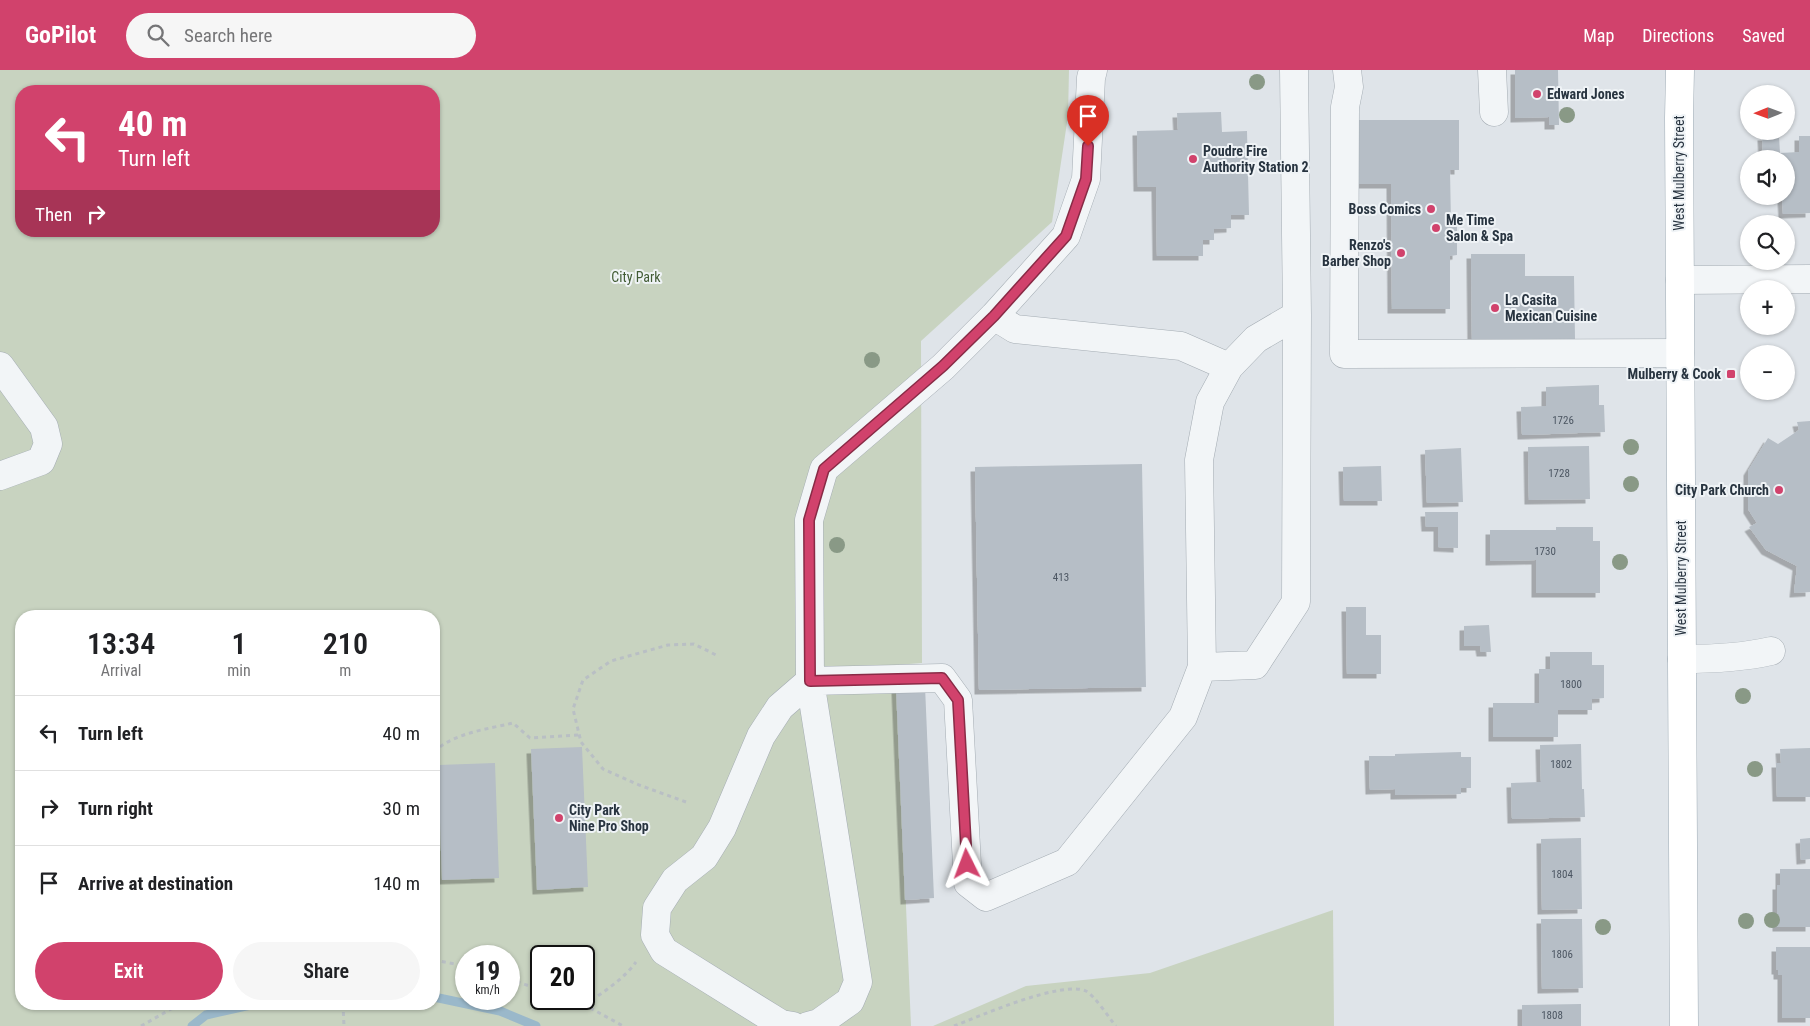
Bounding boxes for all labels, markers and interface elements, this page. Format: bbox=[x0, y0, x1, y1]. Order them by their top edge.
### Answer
search box bbox=[126, 13, 476, 58]
text: GoPilot bbox=[25, 21, 96, 49]
icon: search bbox=[144, 21, 172, 49]
text: Search here bbox=[184, 24, 272, 47]
text: Map bbox=[1583, 25, 1614, 46]
text: Directions bbox=[1642, 25, 1714, 46]
text: Saved bbox=[1742, 25, 1785, 46]
north arrow bbox=[1740, 85, 1795, 140]
map controls bbox=[1740, 85, 1795, 400]
place label: Edward Jones bbox=[1547, 86, 1625, 102]
marker: Edward Jones bbox=[1531, 88, 1543, 100]
pin bbox=[1067, 95, 1109, 146]
icon: arrive bbox=[1074, 102, 1102, 130]
text: 40 m bbox=[118, 104, 187, 145]
icon: left bbox=[35, 105, 100, 170]
street label: West Mulberry Street bbox=[1671, 115, 1687, 231]
place label: Poudre Fire Authority Station 2 bbox=[1203, 143, 1309, 175]
text: Turn left bbox=[118, 146, 190, 171]
button: sound bbox=[1740, 150, 1795, 205]
marker: Poudre Fire Authority Station 2 bbox=[1187, 153, 1199, 165]
icon: right bbox=[82, 200, 110, 228]
place label: Boss Comics bbox=[1349, 201, 1421, 217]
text: Then bbox=[35, 203, 72, 226]
marker: Boss Comics bbox=[1425, 203, 1437, 215]
place label: Me Time Salon & Spa bbox=[1446, 212, 1514, 244]
button: search bbox=[1740, 215, 1795, 270]
marker: Me Time Salon & Spa bbox=[1430, 222, 1442, 234]
place label: Renzo's Barber Shop bbox=[1322, 237, 1391, 269]
marker: Renzo's Barber Shop bbox=[1395, 247, 1407, 259]
park label: City Park bbox=[611, 269, 661, 285]
button: + bbox=[1740, 280, 1795, 335]
place label: La Casita Mexican Cuisine bbox=[1505, 292, 1597, 324]
marker: La Casita Mexican Cuisine bbox=[1489, 302, 1501, 314]
button: − bbox=[1740, 345, 1795, 400]
place label: Mulberry & Cook bbox=[1628, 366, 1721, 382]
marker: Mulberry & Cook bbox=[1725, 368, 1737, 380]
house number: 1726 bbox=[1552, 414, 1574, 427]
house number: 1728 bbox=[1548, 467, 1570, 480]
place label: City Park Church bbox=[1675, 482, 1769, 498]
marker: City Park Church bbox=[1773, 484, 1785, 496]
street label: West Mulberry Street bbox=[1673, 520, 1689, 636]
house number: 1730 bbox=[1534, 545, 1556, 558]
house number: 413 bbox=[1053, 571, 1069, 584]
text: 13:34 bbox=[87, 626, 155, 661]
text: 1 bbox=[231, 626, 247, 661]
text: 210 bbox=[323, 626, 368, 661]
text: Arrival bbox=[101, 661, 141, 680]
text: min bbox=[227, 661, 251, 680]
text: m bbox=[339, 661, 351, 680]
house number: 1800 bbox=[1560, 678, 1582, 691]
icon: left bbox=[35, 719, 63, 747]
text: Turn left bbox=[78, 722, 143, 745]
text: 40 m bbox=[383, 722, 420, 745]
house number: 1802 bbox=[1550, 758, 1572, 771]
icon: right bbox=[35, 794, 63, 822]
text: Turn right bbox=[78, 797, 153, 820]
text: 30 m bbox=[383, 797, 420, 820]
place label: City Park Nine Pro Shop bbox=[569, 802, 649, 834]
marker: City Park Nine Pro Shop bbox=[553, 812, 565, 824]
position arrow bbox=[940, 837, 992, 889]
house number: 1804 bbox=[1551, 868, 1573, 881]
icon: arrive bbox=[35, 869, 63, 897]
text: Arrive at destination bbox=[78, 872, 233, 895]
text: 140 m bbox=[373, 872, 420, 895]
button: Exit bbox=[35, 942, 223, 1000]
button: Share bbox=[233, 942, 420, 1000]
speed limit sign: 20 bbox=[530, 945, 595, 1010]
house number: 1806 bbox=[1551, 948, 1573, 961]
text: 19 bbox=[475, 957, 500, 986]
text: km/h bbox=[475, 983, 500, 997]
house number: 1808 bbox=[1541, 1009, 1563, 1022]

